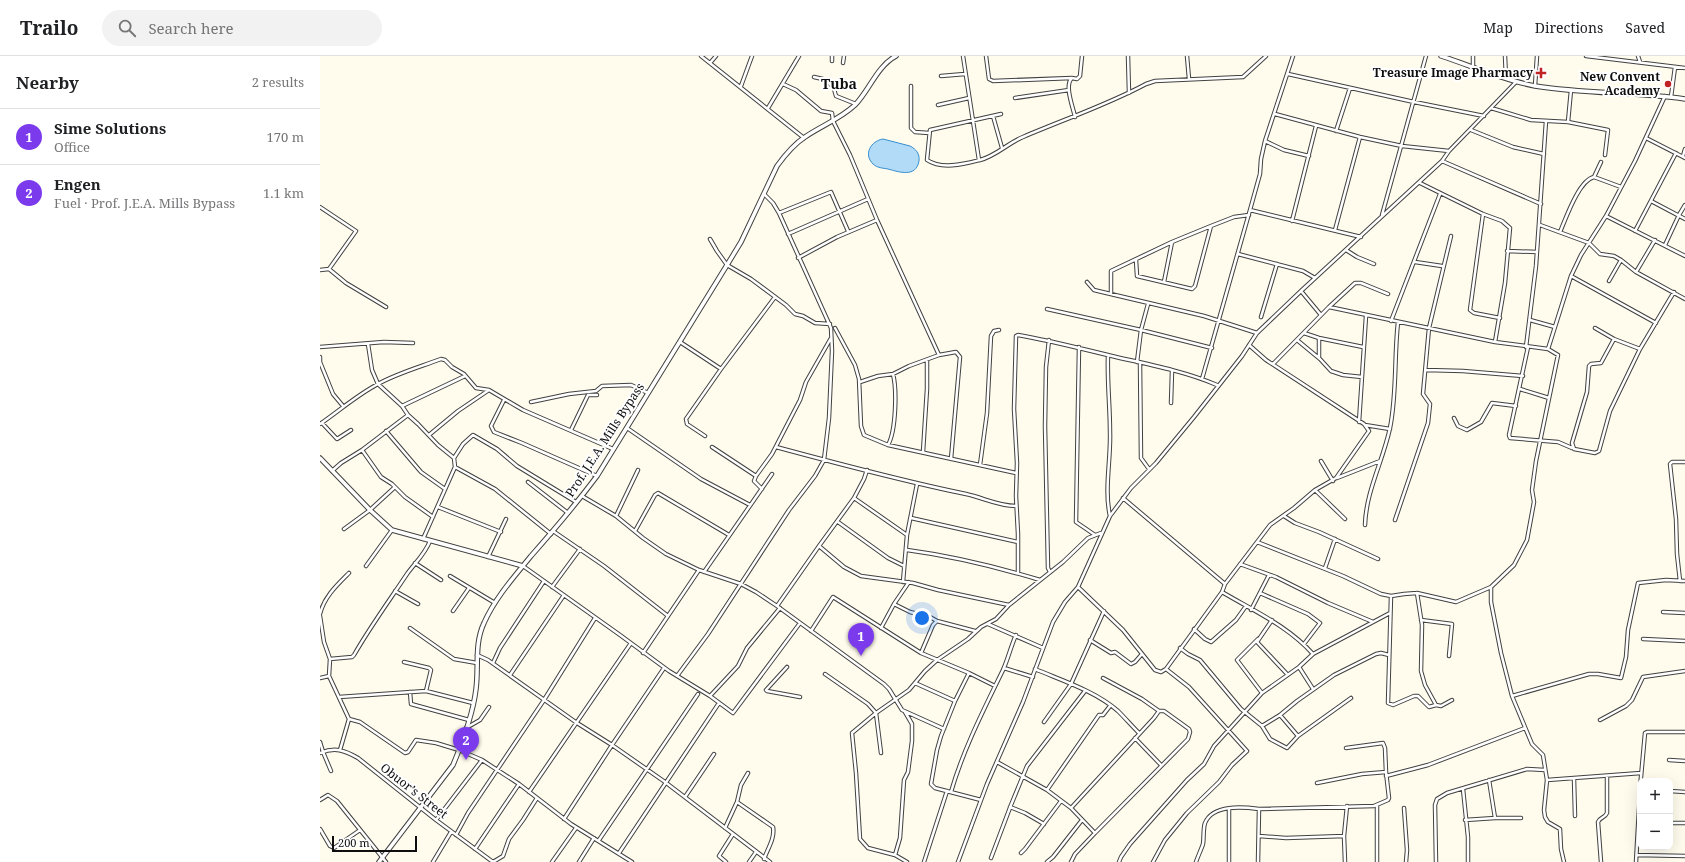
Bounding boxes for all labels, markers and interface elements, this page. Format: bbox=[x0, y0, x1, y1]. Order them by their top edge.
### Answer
search box bbox=[102, 10, 382, 46]
text: Trailo bbox=[20, 15, 78, 41]
icon: search bbox=[116, 17, 138, 39]
text: Search here bbox=[148, 18, 234, 38]
text: Map bbox=[1483, 18, 1513, 37]
text: Directions bbox=[1535, 18, 1603, 37]
text: Saved bbox=[1625, 18, 1665, 37]
place label: Treasure Image Pharmacy bbox=[1373, 64, 1533, 81]
marker: Treasure Image Pharmacy bbox=[1536, 68, 1546, 78]
place label: New Convent Academy bbox=[1580, 68, 1660, 99]
text: Nearby bbox=[16, 71, 79, 94]
text: 2 results bbox=[252, 73, 304, 91]
district label: Tuba bbox=[821, 74, 857, 93]
marker: New Convent Academy bbox=[1663, 79, 1673, 89]
text: Sime Solutions bbox=[54, 118, 166, 138]
text: 1 bbox=[25, 128, 33, 146]
text: 170 m bbox=[267, 128, 304, 146]
text: Office bbox=[54, 138, 90, 156]
text: Engen bbox=[54, 174, 101, 194]
text: 2 bbox=[25, 184, 33, 202]
text: 1.1 km bbox=[263, 184, 304, 202]
text: Fuel · Prof. J.E.A. Mills Bypass bbox=[54, 194, 235, 212]
street label: Prof. J.E.A. Mills Bypass bbox=[561, 379, 648, 500]
your location bbox=[912, 608, 932, 628]
pin: 1 bbox=[848, 623, 874, 656]
pin: 2 bbox=[453, 727, 479, 760]
street label: Obuor’s Street bbox=[377, 759, 452, 822]
map controls bbox=[1637, 778, 1673, 850]
button: + bbox=[1637, 778, 1673, 814]
button: − bbox=[1637, 814, 1673, 850]
scale bar bbox=[332, 834, 417, 853]
text: 200 m bbox=[338, 835, 370, 850]

